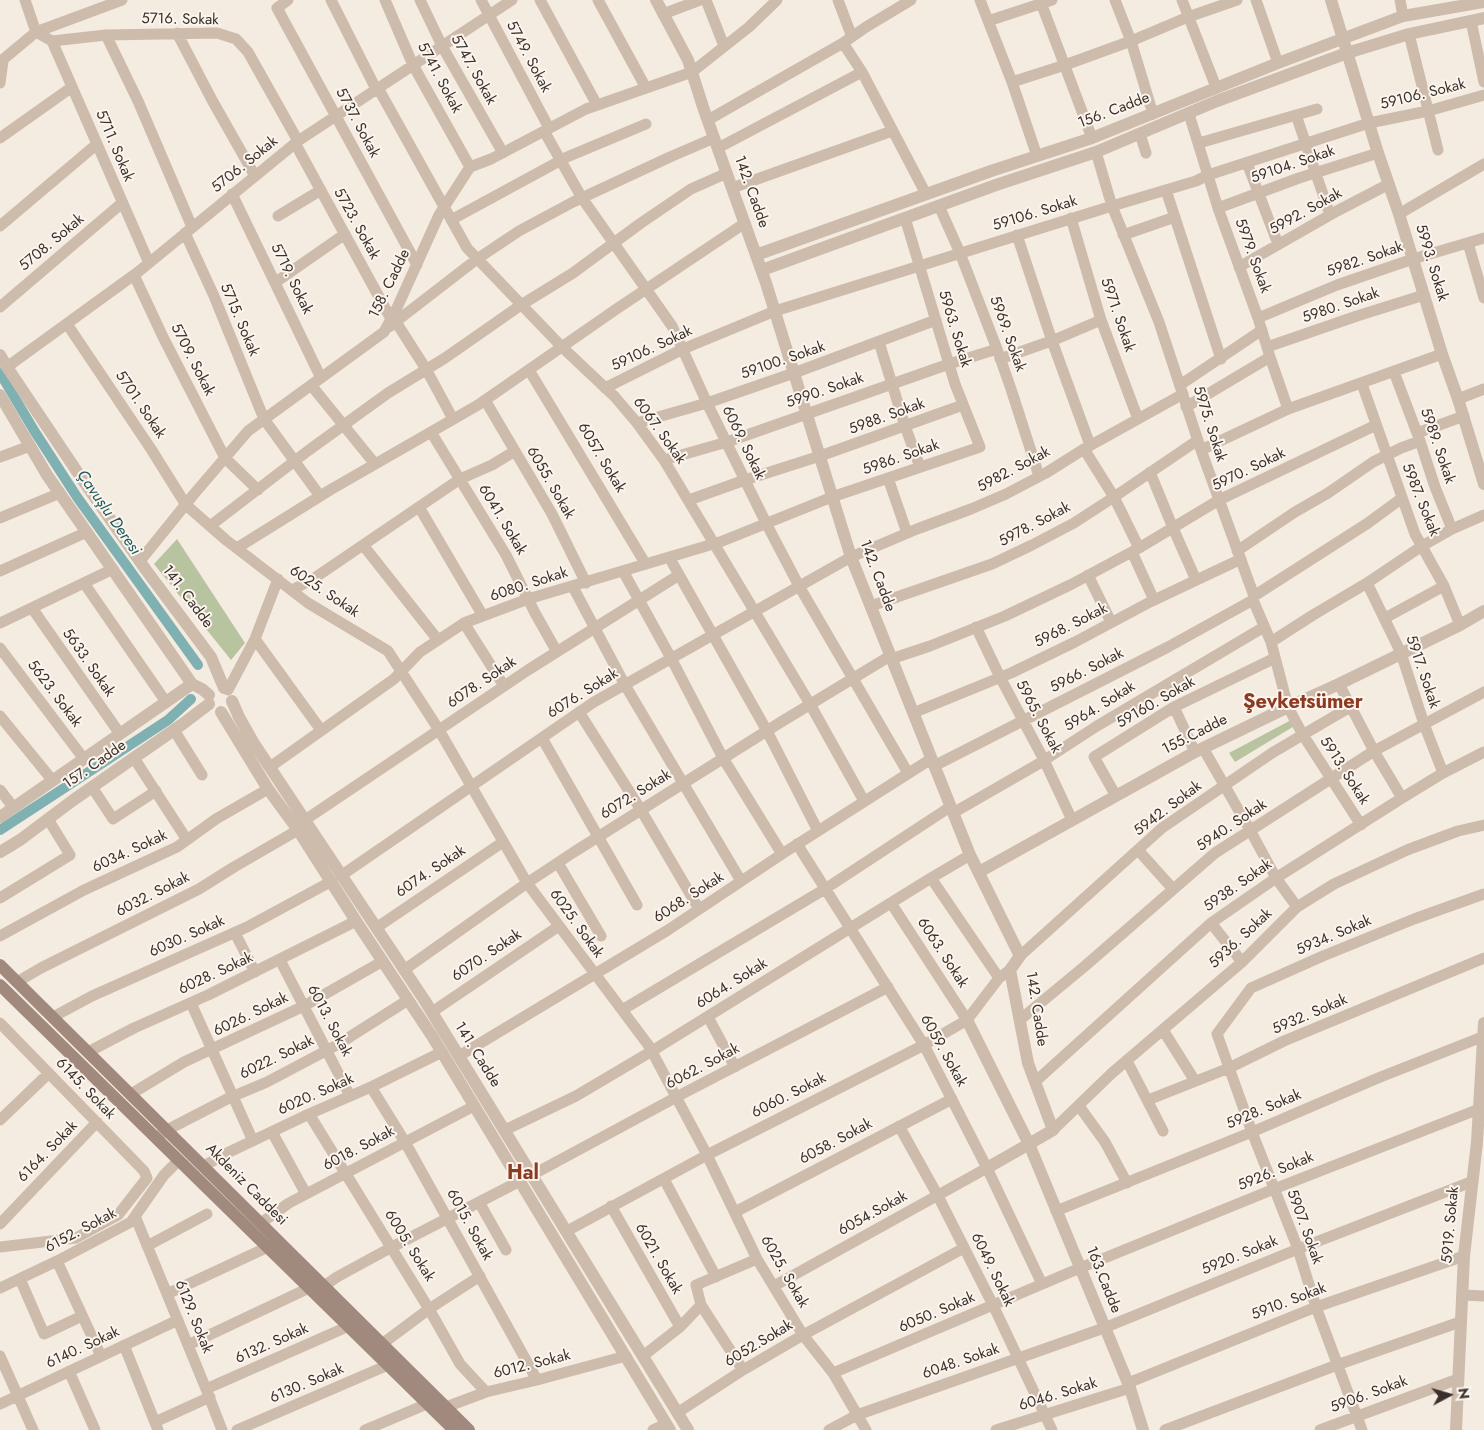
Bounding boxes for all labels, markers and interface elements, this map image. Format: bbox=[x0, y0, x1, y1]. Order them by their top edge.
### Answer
street label: 5716. Sokak bbox=[141, 10, 219, 30]
street label: 5749. Sokak bbox=[502, 18, 554, 96]
street label: 5747. Sokak bbox=[446, 32, 500, 108]
street label: 5741. Sokak bbox=[413, 39, 465, 117]
street label: 59106. Sokak bbox=[1378, 76, 1468, 114]
street label: 5737. Sokak bbox=[331, 85, 383, 161]
street label: 156. Cadde bbox=[1076, 89, 1152, 133]
street label: 5711. Sokak bbox=[91, 108, 137, 184]
street label: 5706. Sokak bbox=[208, 133, 282, 197]
street label: 59104. Sokak bbox=[1249, 142, 1337, 188]
street label: 142. Cadde bbox=[730, 154, 772, 230]
street label: 5723. Sokak bbox=[329, 185, 383, 263]
street label: 5992. Sokak bbox=[1267, 185, 1345, 239]
street label: 59106. Sokak bbox=[991, 193, 1079, 235]
street label: 5708. Sokak bbox=[16, 211, 88, 275]
street label: 5979. Sokak bbox=[1230, 216, 1274, 296]
street label: 5993. Sokak bbox=[1411, 222, 1451, 304]
street label: 5982. Sokak bbox=[1324, 239, 1406, 281]
street label: 5719. Sokak bbox=[266, 241, 316, 317]
street label: 158. Cadde bbox=[366, 247, 414, 321]
street label: 5971. Sokak bbox=[1096, 276, 1138, 354]
street label: 5715. Sokak bbox=[216, 281, 262, 359]
street label: 5980. Sokak bbox=[1300, 284, 1382, 328]
street label: 5963. Sokak bbox=[934, 288, 974, 370]
street label: 5969. Sokak bbox=[985, 294, 1029, 374]
street label: 5709. Sokak bbox=[166, 321, 218, 399]
street label: 59106. Sokak bbox=[609, 322, 695, 376]
street label: 59100. Sokak bbox=[739, 338, 827, 384]
street label: 5701. Sokak bbox=[111, 368, 169, 442]
street label: 5990. Sokak bbox=[784, 369, 866, 413]
street label: 5975. Sokak bbox=[1188, 384, 1230, 464]
street label: 6067. Sokak bbox=[629, 394, 689, 468]
street label: 5988. Sokak bbox=[847, 395, 927, 439]
street label: 6069. Sokak bbox=[717, 403, 769, 483]
street label: 5989. Sokak bbox=[1416, 406, 1458, 486]
street label: 6057. Sokak bbox=[573, 420, 629, 496]
street label: 5986. Sokak bbox=[860, 437, 942, 479]
street label: 5982. Sokak bbox=[975, 443, 1053, 497]
street label: 6055. Sokak bbox=[522, 444, 578, 522]
street label: 5970. Sokak bbox=[1209, 445, 1289, 495]
street label: 5987. Sokak bbox=[1397, 461, 1443, 539]
water label: Çavuşlu Deresi bbox=[72, 467, 144, 559]
street label: 6041. Sokak bbox=[474, 482, 530, 558]
street label: 5978. Sokak bbox=[996, 499, 1074, 551]
street label: 142. Cadde bbox=[855, 538, 899, 614]
street label: 141. Cadde bbox=[158, 562, 216, 632]
street label: 6025. Sokak bbox=[286, 562, 362, 622]
street label: 6080. Sokak bbox=[488, 564, 570, 606]
street label: 5968. Sokak bbox=[1031, 600, 1111, 652]
street label: 5633. Sokak bbox=[58, 625, 118, 701]
street label: 5917. Sokak bbox=[1401, 633, 1443, 711]
street label: 5966. Sokak bbox=[1047, 645, 1127, 697]
street label: 6078. Sokak bbox=[444, 653, 520, 713]
street label: 5623. Sokak bbox=[23, 657, 85, 731]
street label: 6076. Sokak bbox=[544, 665, 622, 723]
street label: 59160. Sokak bbox=[1114, 673, 1198, 733]
street label: 5965. Sokak bbox=[1011, 677, 1065, 757]
street label: 5964. Sokak bbox=[1061, 678, 1139, 736]
district label: Şevketsümer bbox=[1243, 691, 1363, 715]
street label: 155.Cadde bbox=[1160, 711, 1230, 759]
street label: 5913. Sokak bbox=[1315, 734, 1373, 808]
street label: 157. Cadde bbox=[60, 737, 130, 793]
street label: 6072. Sokak bbox=[597, 766, 675, 824]
street label: 5942. Sokak bbox=[1131, 778, 1205, 840]
street label: 5940. Sokak bbox=[1194, 796, 1270, 856]
street label: 6034. Sokak bbox=[90, 827, 170, 877]
street label: 6074. Sokak bbox=[393, 842, 469, 902]
street label: 5938. Sokak bbox=[1200, 856, 1276, 916]
street label: 6032. Sokak bbox=[113, 869, 193, 921]
street label: 6068. Sokak bbox=[651, 869, 727, 927]
street label: 6025. Sokak bbox=[545, 886, 607, 962]
street label: 5936. Sokak bbox=[1206, 905, 1276, 973]
street label: 6030. Sokak bbox=[146, 912, 228, 962]
street label: 5934. Sokak bbox=[1294, 912, 1374, 960]
street label: 6063. Sokak bbox=[913, 915, 971, 991]
street label: 6070. Sokak bbox=[449, 926, 525, 986]
street label: 6028. Sokak bbox=[176, 949, 256, 999]
street label: 6064. Sokak bbox=[693, 955, 771, 1013]
street label: 142. Cadde bbox=[1021, 970, 1051, 1048]
street label: 6013. Sokak bbox=[303, 982, 355, 1060]
street label: 6026. Sokak bbox=[211, 989, 291, 1041]
street label: 5932. Sokak bbox=[1270, 991, 1350, 1039]
street label: 6059. Sokak bbox=[916, 1012, 970, 1090]
street label: 141. Cadde bbox=[450, 1019, 504, 1091]
street label: 6022. Sokak bbox=[237, 1032, 317, 1084]
street label: 6062. Sokak bbox=[663, 1040, 743, 1094]
street label: 6145. Sokak bbox=[51, 1055, 119, 1123]
street label: 6020. Sokak bbox=[275, 1070, 357, 1120]
street label: 6060. Sokak bbox=[749, 1070, 829, 1122]
street label: 5928. Sokak bbox=[1224, 1086, 1304, 1134]
street label: 6058. Sokak bbox=[797, 1115, 875, 1169]
street label: 6164. Sokak bbox=[14, 1117, 82, 1187]
street label: 6018. Sokak bbox=[320, 1123, 398, 1175]
street label: Akdeniz Caddesi bbox=[201, 1140, 291, 1230]
street label: 5926. Sokak bbox=[1235, 1149, 1317, 1195]
district label: Hal bbox=[507, 1162, 539, 1186]
street label: 6015. Sokak bbox=[442, 1186, 496, 1264]
street label: 5919. Sokak bbox=[1439, 1186, 1463, 1264]
street label: 5907. Sokak bbox=[1282, 1187, 1326, 1267]
street label: 6054.Sokak bbox=[835, 1188, 911, 1240]
street label: 6152. Sokak bbox=[42, 1205, 120, 1257]
street label: 6005. Sokak bbox=[380, 1207, 438, 1285]
street label: 6021. Sokak bbox=[631, 1220, 685, 1298]
street label: 6049. Sokak bbox=[966, 1230, 1018, 1310]
street label: 6025. Sokak bbox=[756, 1233, 812, 1311]
street label: 5920. Sokak bbox=[1199, 1233, 1281, 1279]
street label: 163.Cadde bbox=[1082, 1244, 1124, 1316]
street label: 6129. Sokak bbox=[170, 1278, 216, 1356]
street label: 5910. Sokak bbox=[1249, 1280, 1329, 1324]
street label: 6050. Sokak bbox=[896, 1289, 978, 1337]
street label: 6052.Sokak bbox=[722, 1317, 796, 1371]
street label: 6132. Sokak bbox=[233, 1320, 311, 1368]
street label: 6140. Sokak bbox=[43, 1323, 123, 1373]
street label: 6048. Sokak bbox=[920, 1340, 1002, 1384]
street label: 6012. Sokak bbox=[492, 1347, 572, 1383]
street label: 6130. Sokak bbox=[267, 1360, 347, 1408]
north arrow bbox=[1424, 1370, 1474, 1420]
street label: 5906. Sokak bbox=[1328, 1373, 1410, 1417]
street label: 6046. Sokak bbox=[1017, 1375, 1099, 1415]
text: N bbox=[1453, 1387, 1474, 1400]

